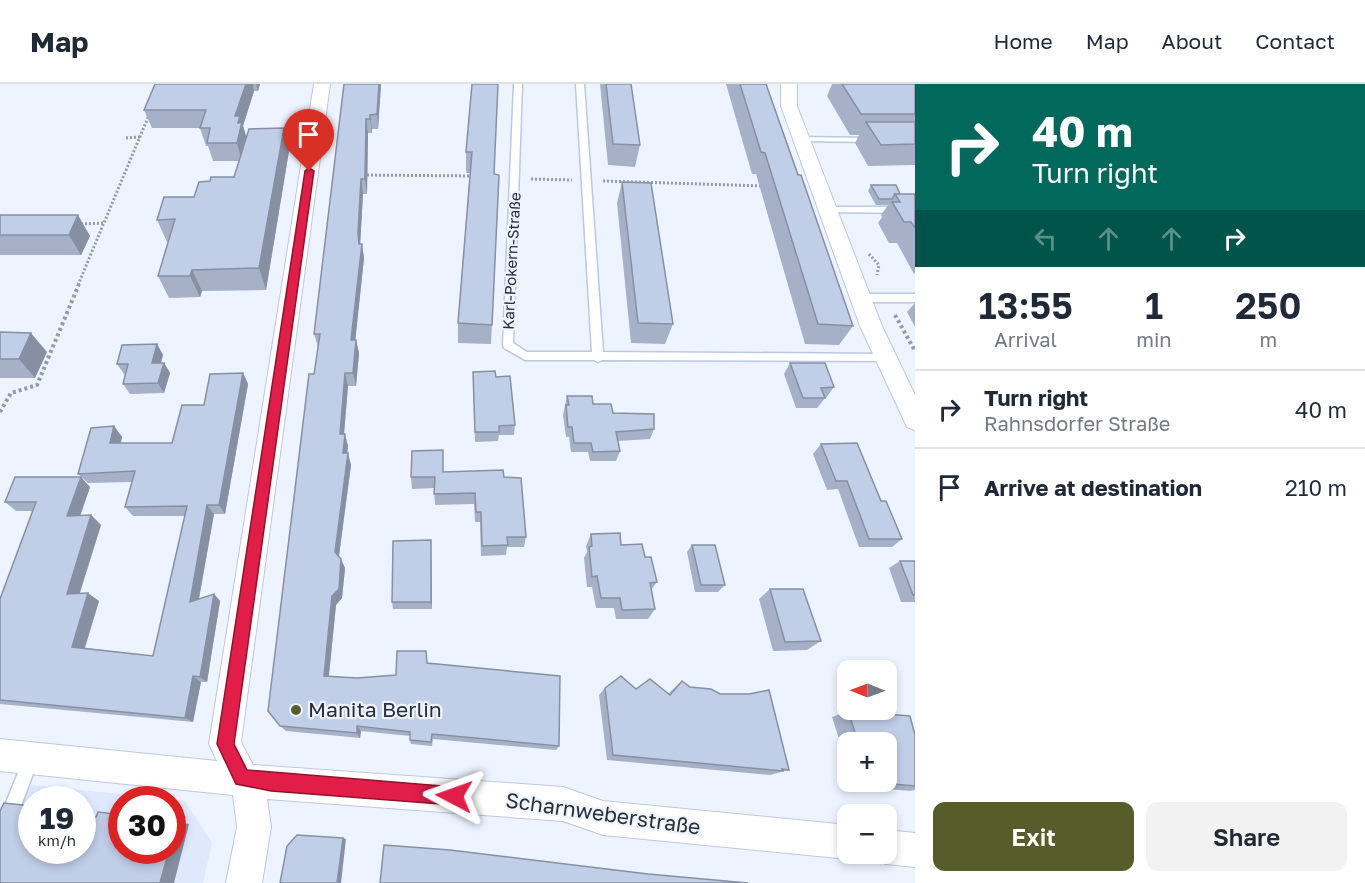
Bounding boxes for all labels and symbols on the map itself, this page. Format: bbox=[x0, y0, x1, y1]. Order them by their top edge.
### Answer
pin bbox=[283, 109, 334, 171]
street label: Karl-Pokern-Straße bbox=[498, 191, 524, 330]
north arrow bbox=[837, 660, 897, 720]
place label: Manita Berlin bbox=[308, 696, 442, 722]
marker: Manita Berlin bbox=[289, 703, 303, 717]
position arrow bbox=[422, 764, 486, 828]
speed limit sign: 30 bbox=[108, 786, 186, 864]
street label: Scharnweberstraße bbox=[504, 786, 702, 840]

